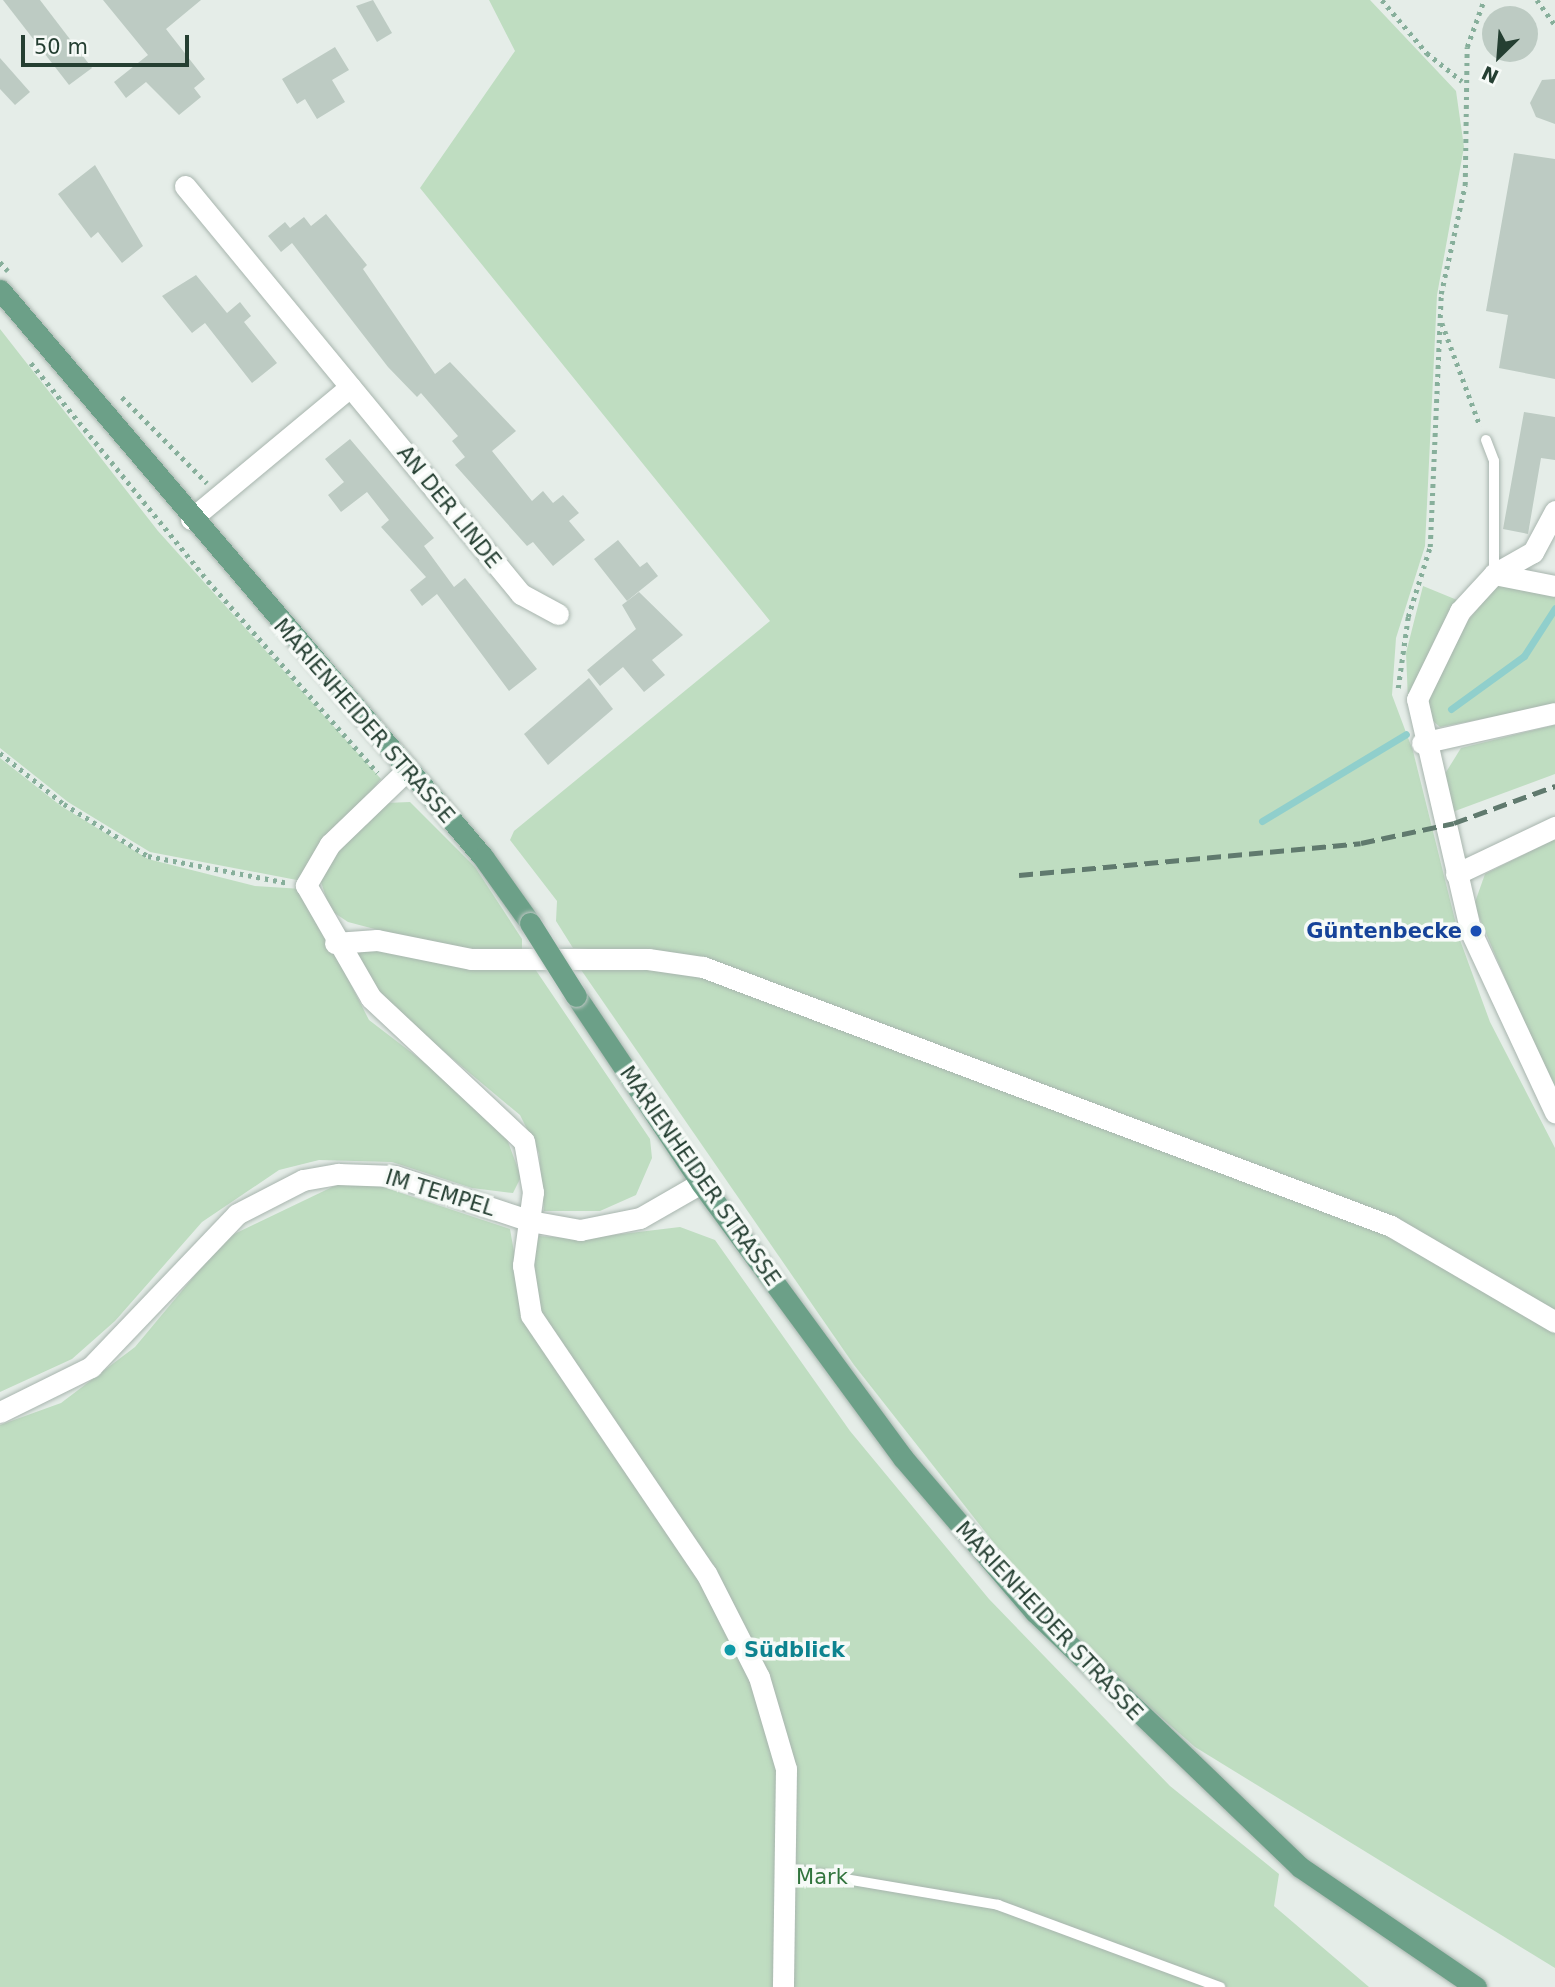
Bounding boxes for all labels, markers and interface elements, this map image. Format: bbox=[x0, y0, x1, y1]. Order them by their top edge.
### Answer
scale bar bbox=[24, 21, 192, 65]
north arrow bbox=[1464, 21, 1534, 91]
text: 50 m bbox=[34, 35, 88, 59]
text: N bbox=[1478, 62, 1502, 88]
street label: AN DER LINDE bbox=[392, 441, 506, 573]
street label: MARIENHEIDER STRASSE bbox=[268, 614, 460, 828]
place label: Güntenbecke bbox=[1306, 918, 1462, 944]
marker: Güntenbecke bbox=[1468, 923, 1484, 939]
street label: MARIENHEIDER STRASSE bbox=[614, 1061, 786, 1291]
street label: IM TEMPEL bbox=[382, 1164, 498, 1222]
street label: MARIENHEIDER STRASSE bbox=[950, 1516, 1148, 1726]
place label: Südblick bbox=[744, 1637, 845, 1663]
marker: Südblick bbox=[722, 1642, 738, 1658]
park label: Mark bbox=[796, 1864, 848, 1890]

